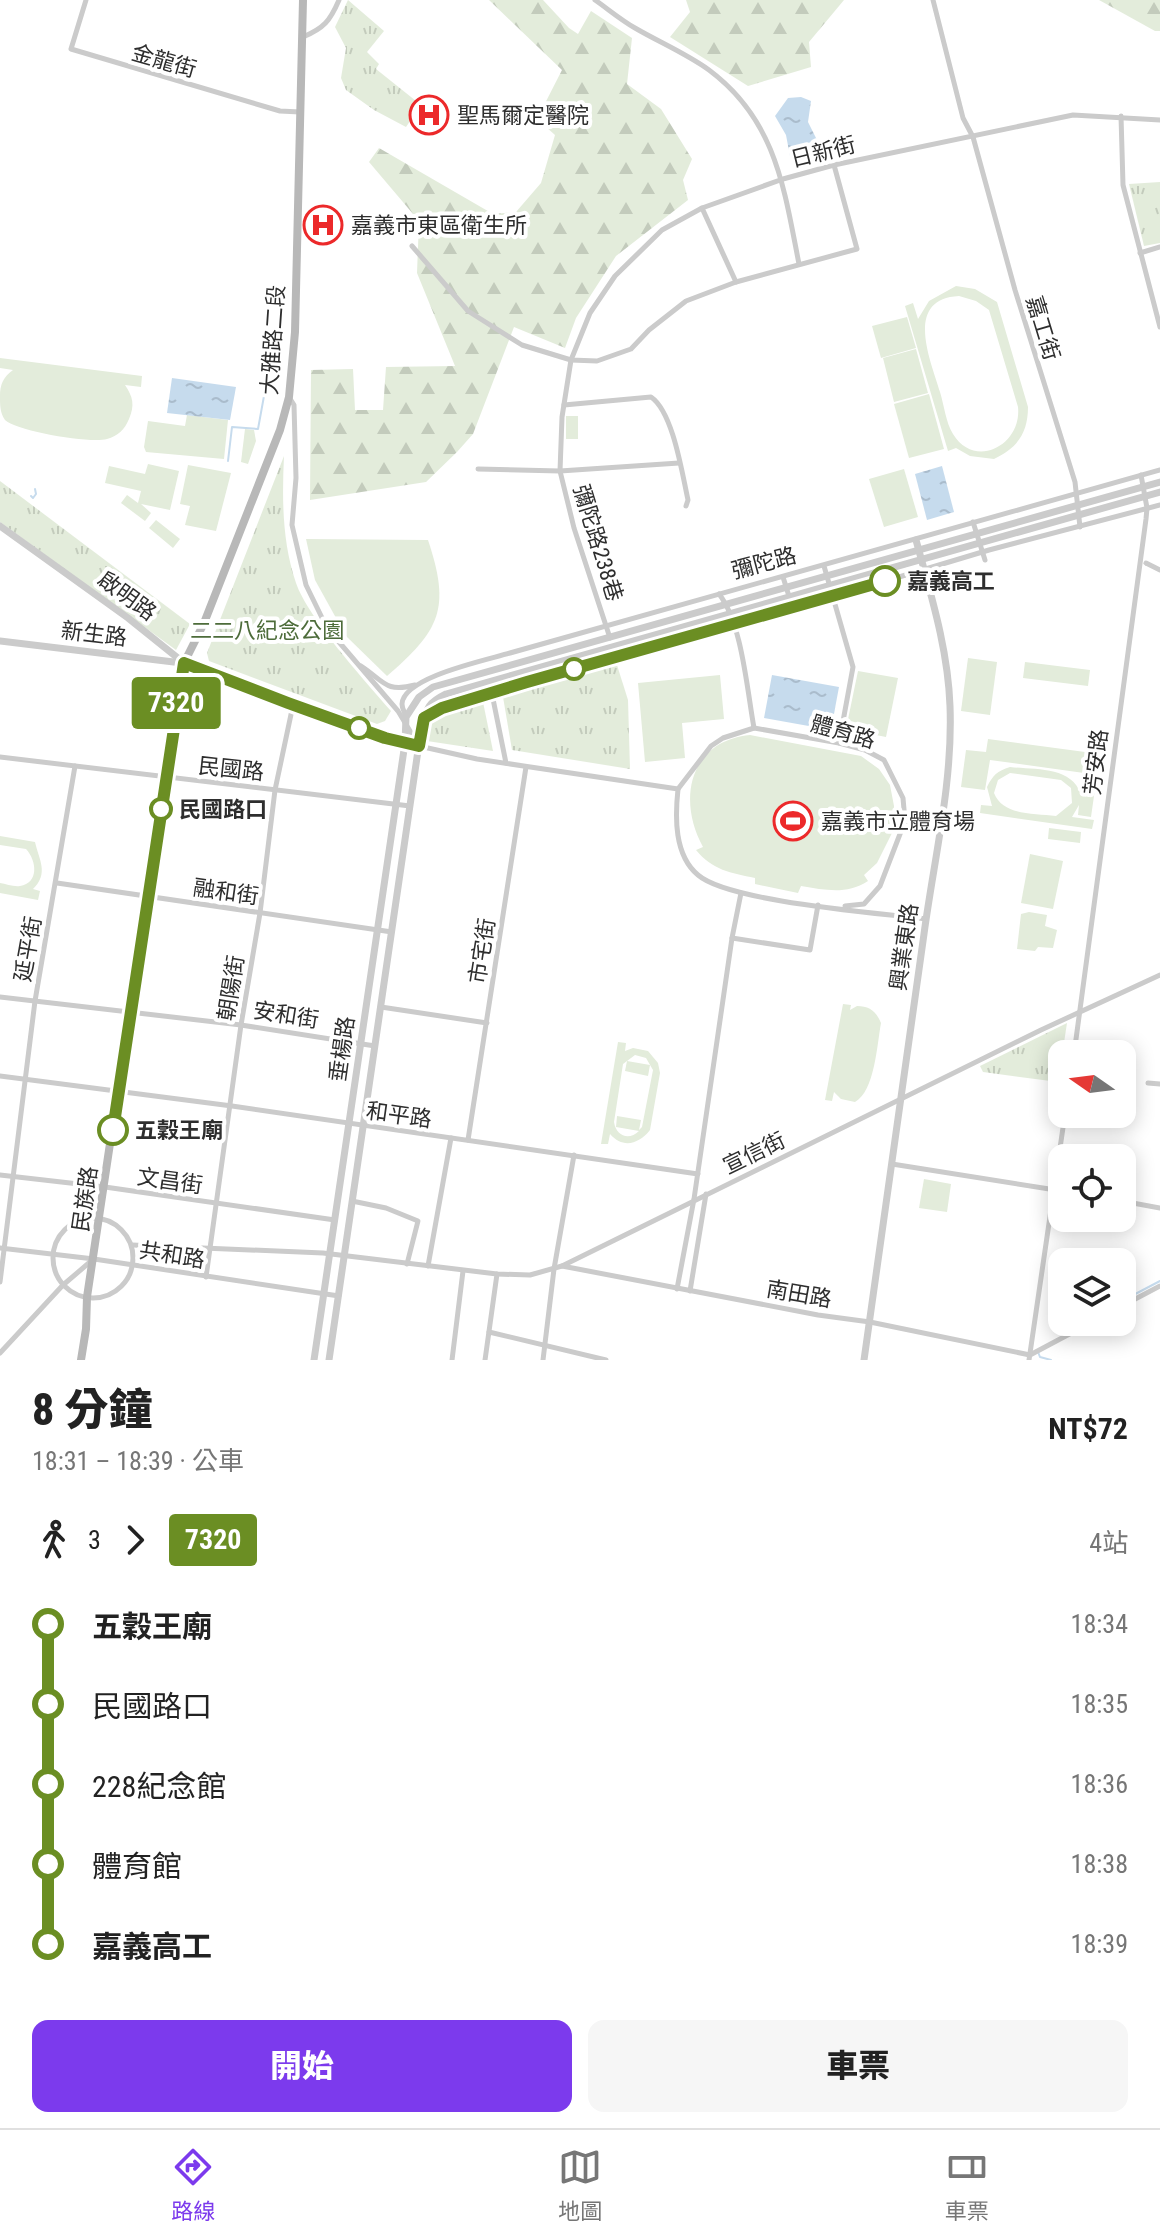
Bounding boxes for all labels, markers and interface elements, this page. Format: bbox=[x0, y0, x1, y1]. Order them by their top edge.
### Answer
street label: 金龍街 bbox=[129, 40, 199, 82]
hospital icon: 聖馬爾定醫院 bbox=[408, 94, 450, 136]
place label: 聖馬爾定醫院 bbox=[457, 103, 589, 128]
street label: 日新街 bbox=[788, 132, 858, 172]
hospital icon: 嘉義市東區衛生所 bbox=[302, 204, 344, 246]
place label: 嘉義市東區衛生所 bbox=[351, 213, 527, 238]
street label: 大雅路二段 bbox=[257, 284, 289, 396]
street label: 嘉工街 bbox=[1021, 293, 1065, 363]
street label: 彌陀路238巷 bbox=[568, 482, 628, 604]
street label: 彌陀路 bbox=[729, 542, 799, 584]
street label: 啟明路 bbox=[93, 566, 161, 626]
marker: 嘉義高工 bbox=[870, 566, 900, 596]
place label: 嘉義高工 bbox=[907, 569, 995, 594]
street label: 新生路 bbox=[60, 618, 128, 650]
park label: 二二八紀念公園 bbox=[190, 618, 344, 643]
unlabelled marker bbox=[563, 658, 585, 680]
line badge: 7320 bbox=[120, 677, 232, 729]
text: 7320 bbox=[148, 686, 204, 719]
street label: 體育路 bbox=[808, 711, 878, 753]
unlabelled marker bbox=[348, 717, 370, 739]
street label: 芳安路 bbox=[1080, 728, 1112, 796]
street label: 民國路 bbox=[197, 753, 265, 785]
place label: 民國路口 bbox=[179, 797, 267, 822]
marker: 民國路口 bbox=[150, 798, 172, 820]
sports icon: 嘉義市立體育場 bbox=[772, 800, 814, 842]
place label: 嘉義市立體育場 bbox=[821, 809, 975, 834]
street label: 融和街 bbox=[192, 875, 260, 909]
street label: 興業東路 bbox=[885, 902, 923, 992]
street label: 延平街 bbox=[10, 914, 46, 984]
street label: 市宅街 bbox=[464, 916, 500, 986]
street label: 朝陽街 bbox=[213, 953, 249, 1023]
street label: 安和街 bbox=[251, 997, 321, 1033]
street label: 垂楊路 bbox=[325, 1015, 359, 1083]
north arrow bbox=[1048, 1040, 1136, 1128]
map controls bbox=[1048, 1040, 1136, 1336]
street label: 和平路 bbox=[365, 1098, 433, 1132]
marker: 五穀王廟 bbox=[98, 1115, 128, 1145]
place label: 五穀王廟 bbox=[135, 1118, 223, 1143]
street label: 宣信街 bbox=[719, 1127, 789, 1179]
button: locate bbox=[1048, 1144, 1136, 1232]
street label: 文昌街 bbox=[136, 1164, 204, 1198]
street label: 民族路 bbox=[68, 1165, 102, 1233]
street label: 共和路 bbox=[137, 1237, 207, 1273]
button: layers bbox=[1048, 1248, 1136, 1336]
street label: 南田路 bbox=[764, 1276, 834, 1312]
text: 8 分鐘 bbox=[32, 1384, 153, 1436]
text: NT$72 bbox=[1048, 1411, 1128, 1446]
text: 18:31 – 18:39 · 公車 bbox=[32, 1446, 244, 1476]
icon: walk bbox=[32, 1518, 76, 1562]
icon: forward bbox=[113, 1518, 157, 1562]
text: 7320 bbox=[185, 1523, 241, 1556]
text: 3 bbox=[88, 1525, 101, 1555]
text: 4站 bbox=[1089, 1528, 1128, 1558]
text: 五穀王廟 bbox=[92, 1609, 212, 1644]
text: 18:34 bbox=[1071, 1609, 1128, 1639]
text: 民國路口 bbox=[92, 1689, 212, 1724]
text: 18:35 bbox=[1071, 1689, 1128, 1719]
text: 228紀念館 bbox=[92, 1769, 226, 1804]
text: 18:36 bbox=[1071, 1769, 1128, 1799]
text: 體育館 bbox=[92, 1849, 182, 1884]
text: 18:38 bbox=[1071, 1849, 1128, 1879]
text: 嘉義高工 bbox=[92, 1929, 212, 1964]
text: 18:39 bbox=[1071, 1929, 1128, 1959]
button: 開始 bbox=[32, 2020, 572, 2112]
button: 車票 bbox=[588, 2020, 1128, 2112]
tab: 路線 bbox=[171, 2145, 215, 2225]
tab: 地圖 bbox=[558, 2145, 602, 2225]
tab: 車票 bbox=[945, 2145, 989, 2225]

